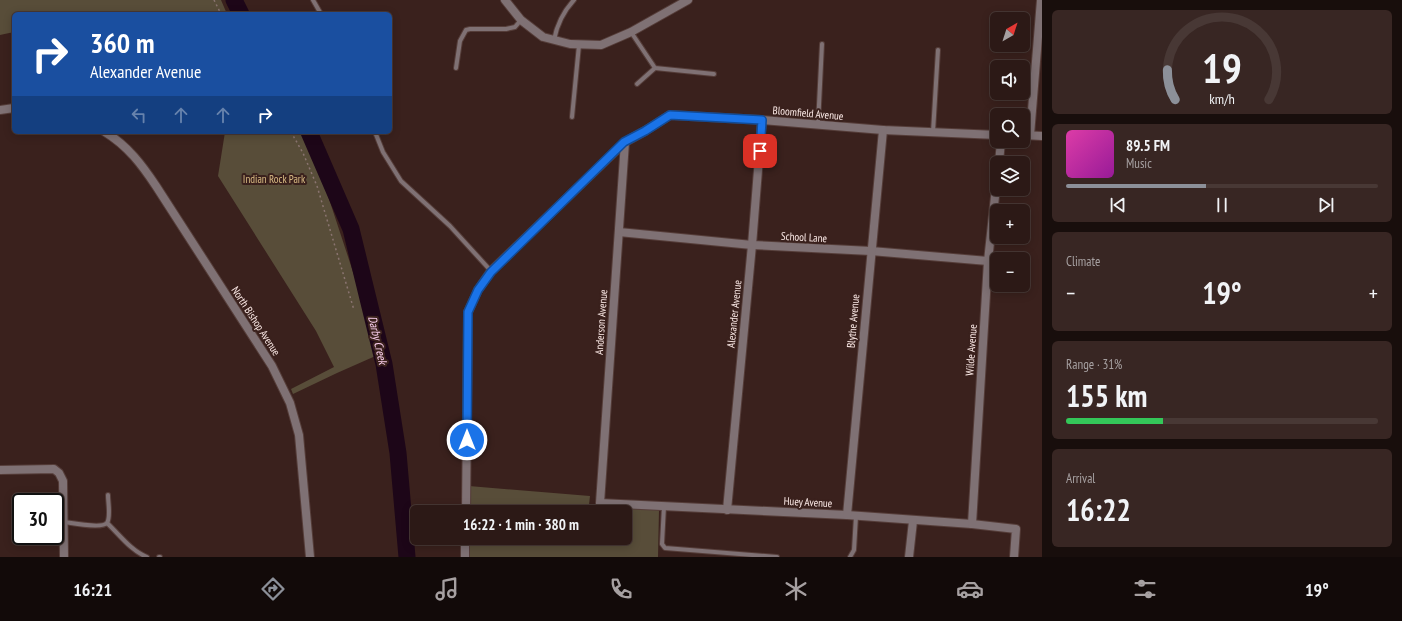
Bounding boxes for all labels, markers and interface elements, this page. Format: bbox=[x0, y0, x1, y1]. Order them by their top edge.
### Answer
north arrow bbox=[990, 12, 1030, 52]
map controls bbox=[990, 12, 1030, 292]
text: 360 m bbox=[90, 24, 154, 61]
icon: right bbox=[24, 28, 76, 80]
text: 19 bbox=[1202, 41, 1242, 94]
text: Alexander Avenue bbox=[90, 60, 201, 83]
button: sound bbox=[990, 60, 1030, 100]
text: km/h bbox=[1209, 89, 1235, 108]
street label: Bloomfield Avenue bbox=[772, 103, 844, 123]
icon: left bbox=[128, 104, 150, 126]
icon: ahead bbox=[170, 104, 192, 126]
icon: ahead bbox=[212, 104, 234, 126]
icon: right bbox=[254, 104, 276, 126]
button: search bbox=[990, 108, 1030, 148]
pin bbox=[743, 134, 777, 168]
text: 89.5 FM bbox=[1126, 136, 1170, 155]
icon: arrive bbox=[749, 140, 771, 162]
text: Music bbox=[1126, 155, 1152, 172]
button: layers bbox=[990, 156, 1030, 196]
park label: Indian Rock Park bbox=[243, 172, 306, 186]
icon: previous bbox=[1107, 194, 1129, 216]
icon: pause bbox=[1211, 194, 1233, 216]
icon: next bbox=[1315, 194, 1337, 216]
button: + bbox=[990, 204, 1030, 244]
street label: School Lane bbox=[781, 229, 828, 245]
button: − bbox=[990, 252, 1030, 292]
text: Climate bbox=[1066, 253, 1100, 270]
text: 19° bbox=[1202, 273, 1242, 312]
street label: Alexander Avenue bbox=[723, 279, 745, 349]
text: − bbox=[1066, 279, 1075, 307]
text: + bbox=[1369, 279, 1378, 307]
street label: North Bishop Avenue bbox=[228, 284, 284, 359]
street label: Anderson Avenue bbox=[592, 288, 610, 355]
street label: Blythe Avenue bbox=[844, 293, 862, 349]
water label: Darby Creek bbox=[365, 314, 391, 367]
street label: Wilde Avenue bbox=[962, 323, 980, 376]
text: Range · 31% bbox=[1066, 356, 1122, 373]
text: 155 km bbox=[1066, 376, 1147, 415]
position arrow bbox=[446, 419, 488, 461]
text: Arrival bbox=[1066, 470, 1095, 487]
text: 16:22 bbox=[1066, 490, 1131, 529]
speed limit sign: 30 bbox=[12, 493, 64, 545]
street label: Huey Avenue bbox=[783, 494, 833, 510]
text: 16:22 · 1 min · 380 m bbox=[463, 515, 579, 534]
icon: directions bbox=[259, 575, 287, 603]
icon: music bbox=[433, 575, 461, 603]
icon: phone bbox=[607, 575, 635, 603]
icon: climate bbox=[782, 575, 810, 603]
icon: car bbox=[956, 575, 984, 603]
icon: filters bbox=[1131, 575, 1159, 603]
text: 16:21 bbox=[73, 578, 112, 601]
text: 19° bbox=[1305, 578, 1329, 601]

